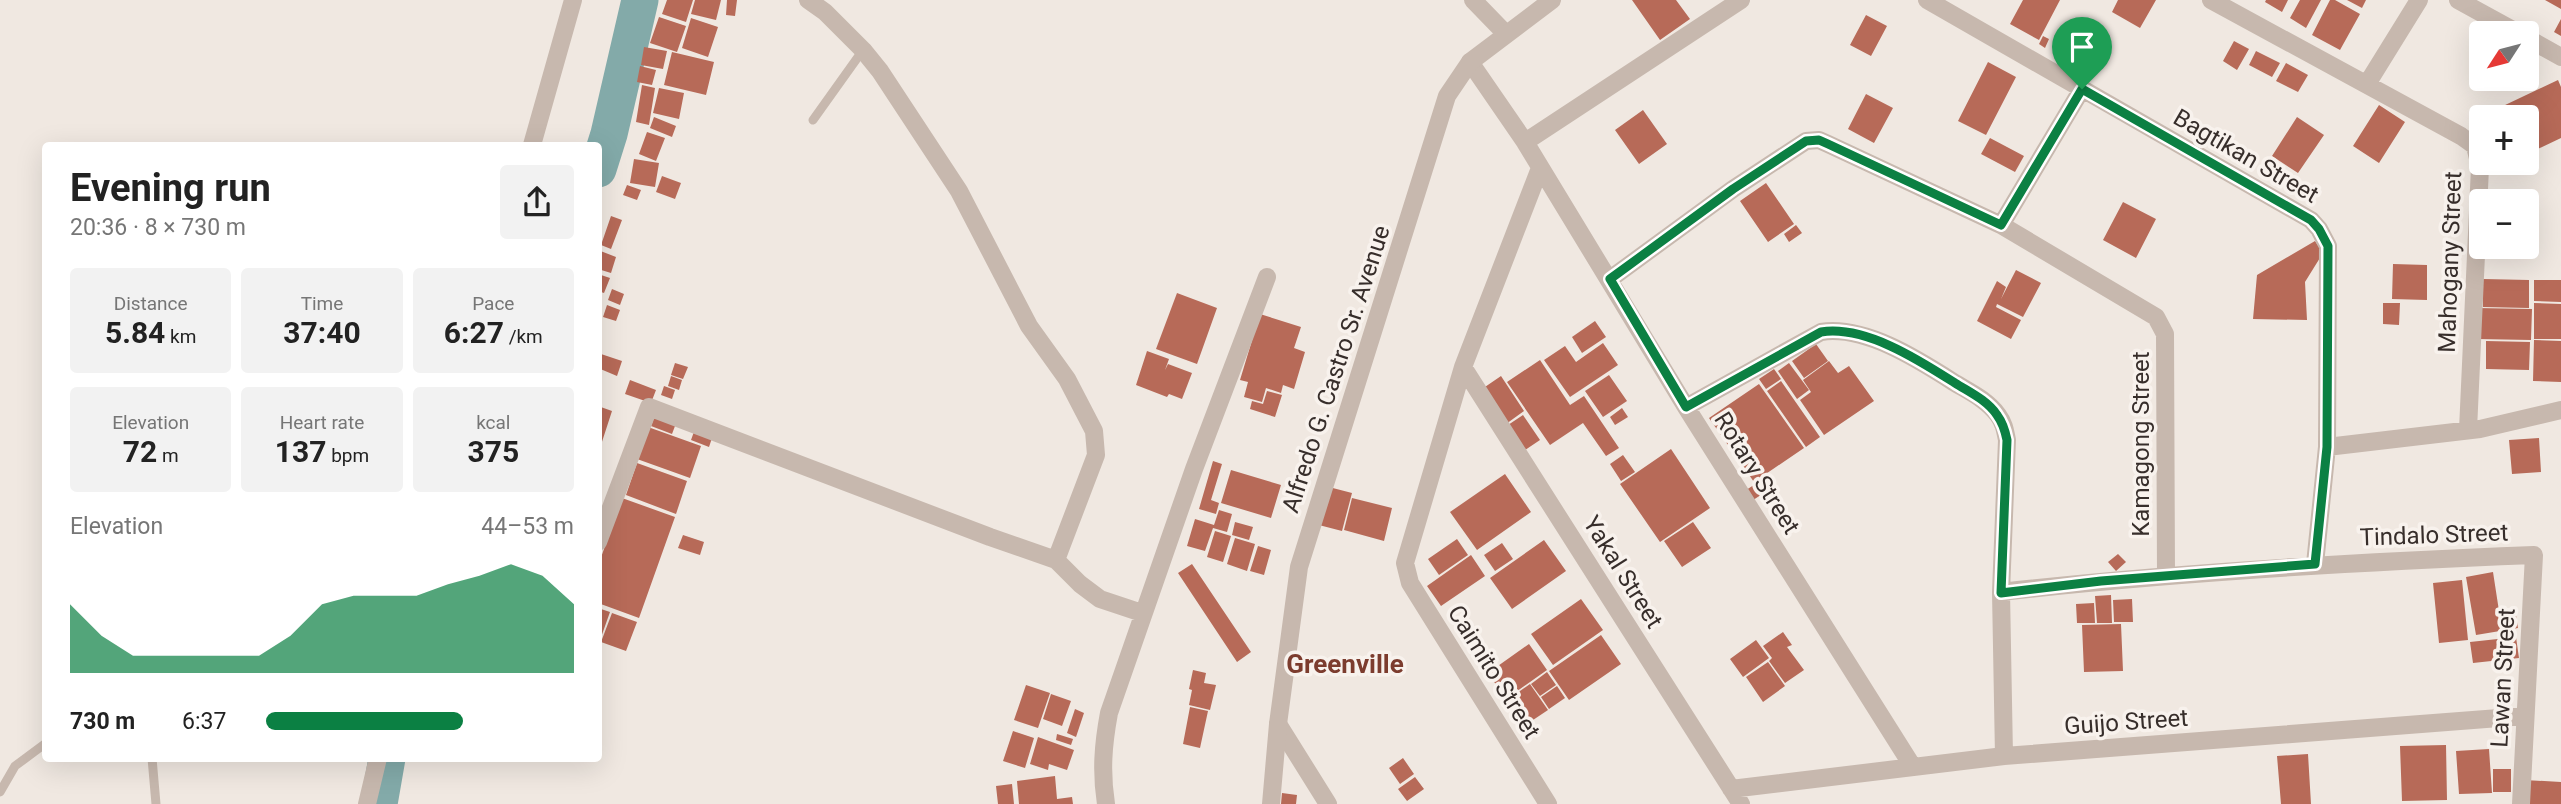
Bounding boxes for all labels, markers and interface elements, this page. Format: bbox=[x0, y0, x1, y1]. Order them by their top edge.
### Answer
pin bbox=[2052, 17, 2112, 89]
north arrow bbox=[2469, 21, 2539, 91]
map controls bbox=[2469, 21, 2539, 259]
icon: arrive bbox=[2063, 28, 2101, 66]
street label: Bagtikan Street bbox=[2168, 103, 2324, 209]
button: + bbox=[2469, 105, 2539, 175]
button: share bbox=[500, 165, 574, 239]
text: Evening run bbox=[70, 166, 271, 210]
street label: Mahogany Street bbox=[2433, 171, 2467, 353]
button: − bbox=[2469, 189, 2539, 259]
text: 20:36 · 8 × 730 m bbox=[70, 214, 246, 241]
street label: Alfredo G. Castro Sr. Avenue bbox=[1276, 222, 1396, 516]
text: Distance bbox=[114, 292, 188, 315]
text: Time bbox=[301, 292, 343, 315]
text: Pace bbox=[472, 292, 514, 315]
text: 5.84 bbox=[105, 315, 165, 350]
text: 37:40 bbox=[283, 315, 361, 350]
text: 6:27 bbox=[444, 315, 504, 350]
text: km bbox=[165, 325, 196, 348]
text: /km bbox=[504, 325, 543, 348]
street label: Kamagong Street bbox=[2127, 351, 2155, 537]
street label: Rotary Street bbox=[1708, 407, 1806, 539]
text: Elevation bbox=[112, 411, 189, 434]
text: Heart rate bbox=[280, 411, 364, 434]
text: kcal bbox=[476, 411, 511, 434]
text: 72 bbox=[123, 434, 157, 469]
text: 137 bbox=[275, 434, 326, 469]
text: 375 bbox=[468, 434, 519, 469]
text: m bbox=[157, 444, 179, 467]
text: bpm bbox=[326, 444, 369, 467]
street label: Yakal Street bbox=[1577, 511, 1669, 633]
text: Elevation bbox=[70, 513, 163, 540]
text: 44–53 m bbox=[481, 513, 574, 540]
street label: Tindalo Street bbox=[2359, 518, 2509, 552]
street label: Caimito Street bbox=[1442, 600, 1546, 744]
street label: Lawan Street bbox=[2485, 607, 2521, 748]
district label: Greenville bbox=[1286, 649, 1404, 679]
street label: Guijo Street bbox=[2063, 704, 2189, 740]
text: 730 m bbox=[70, 708, 135, 735]
text: 6:37 bbox=[182, 708, 226, 735]

